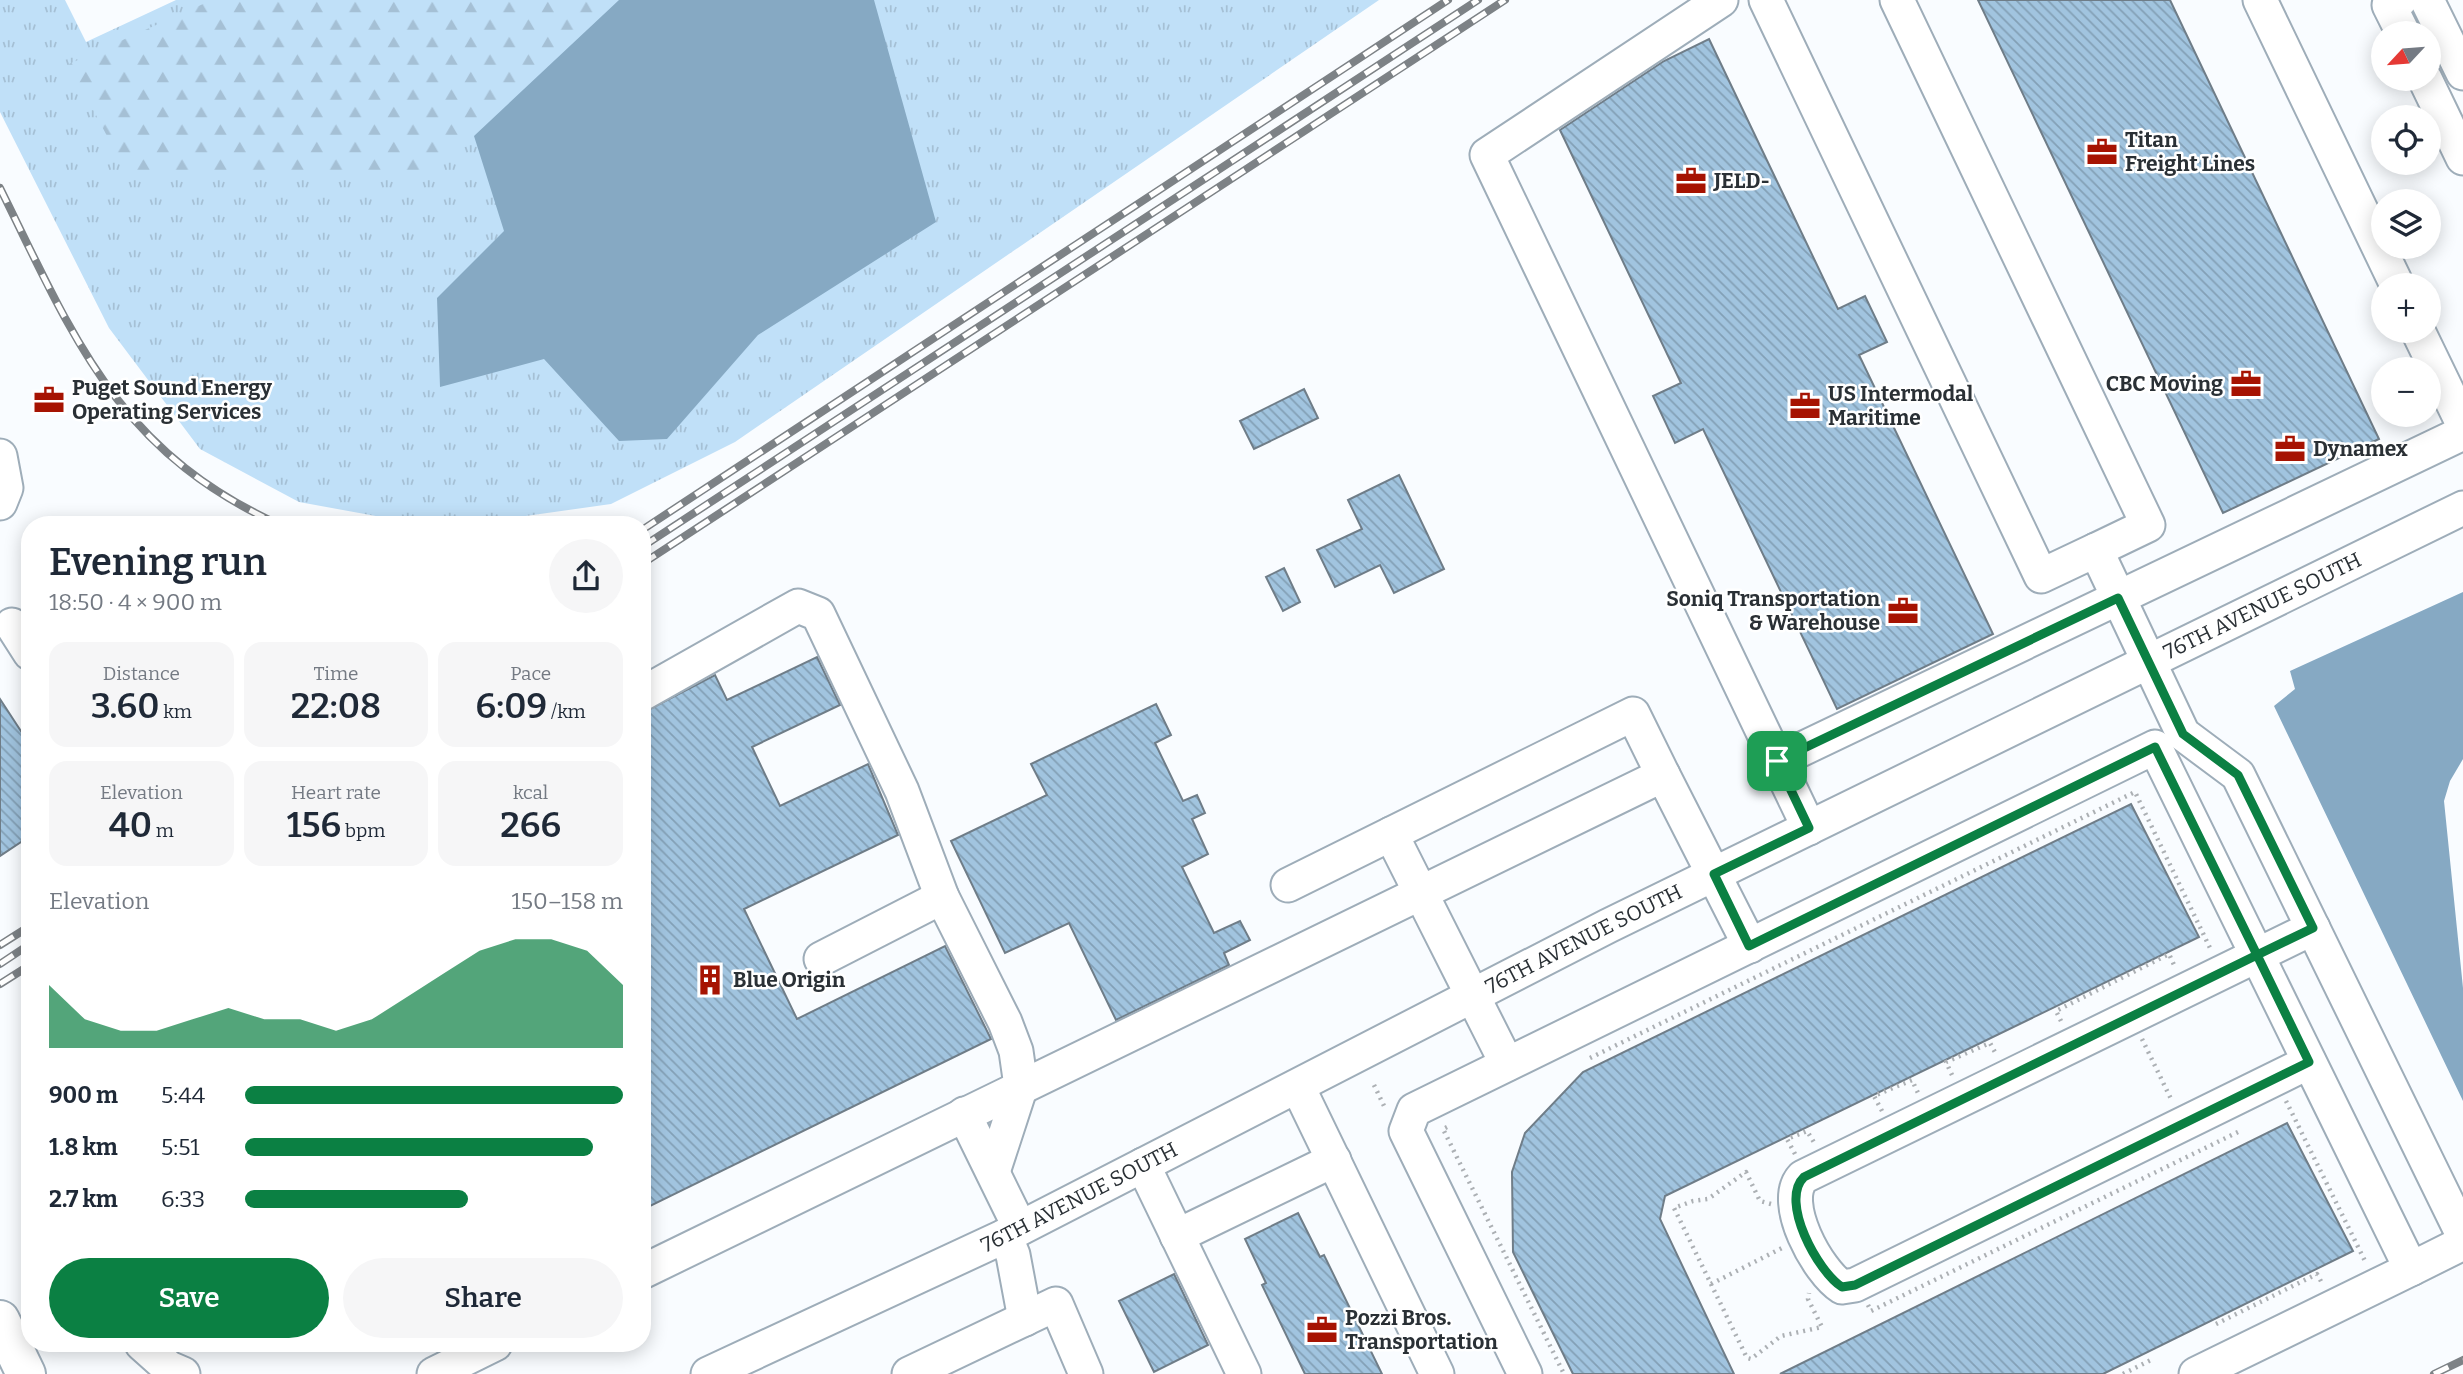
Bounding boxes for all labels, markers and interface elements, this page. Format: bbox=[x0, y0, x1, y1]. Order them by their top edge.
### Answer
north arrow bbox=[2371, 21, 2441, 91]
map controls bbox=[2371, 21, 2441, 427]
button: locate bbox=[2371, 105, 2441, 175]
place label: Titan Freight Lines bbox=[2125, 127, 2255, 177]
office icon: Titan Freight Lines bbox=[2085, 135, 2119, 169]
office icon: JELD- bbox=[1674, 164, 1708, 198]
place label: JELD- bbox=[1713, 168, 1770, 194]
button: layers bbox=[2371, 189, 2441, 259]
button: + bbox=[2371, 273, 2441, 343]
button: − bbox=[2371, 357, 2441, 427]
office icon: CBC Moving bbox=[2229, 367, 2263, 401]
place label: CBC Moving bbox=[2106, 371, 2223, 397]
place label: Puget Sound Energy Operating Services bbox=[72, 375, 272, 425]
place label: US Intermodal Maritime bbox=[1828, 381, 1974, 431]
office icon: Puget Sound Energy Operating Services bbox=[32, 383, 66, 417]
office icon: US Intermodal Maritime bbox=[1788, 389, 1822, 423]
office icon: Dynamex bbox=[2273, 432, 2307, 466]
place label: Dynamex bbox=[2313, 436, 2408, 462]
text: Evening run bbox=[49, 539, 267, 585]
button: share bbox=[549, 539, 623, 613]
street label: 76TH AVENUE SOUTH bbox=[2159, 547, 2366, 665]
place label: Soniq Transportation & Warehouse bbox=[1666, 586, 1880, 636]
text: 18:50 · 4 × 900 m bbox=[49, 588, 222, 616]
office icon: Soniq Transportation & Warehouse bbox=[1886, 594, 1920, 628]
text: Distance bbox=[103, 662, 180, 685]
text: Time bbox=[314, 662, 358, 685]
text: Pace bbox=[510, 662, 551, 685]
text: 3.60 bbox=[91, 685, 160, 727]
text: 22:08 bbox=[291, 685, 381, 727]
text: 6:09 bbox=[476, 685, 547, 727]
text: km bbox=[160, 700, 192, 723]
text: /km bbox=[547, 700, 586, 723]
pin bbox=[1747, 731, 1807, 791]
icon: arrive bbox=[1758, 742, 1796, 780]
text: Elevation bbox=[100, 781, 183, 804]
text: Heart rate bbox=[291, 781, 381, 804]
text: kcal bbox=[513, 781, 548, 804]
text: 40 bbox=[109, 804, 152, 846]
text: 156 bbox=[287, 804, 341, 846]
text: 266 bbox=[500, 804, 561, 846]
text: m bbox=[152, 819, 174, 842]
text: bpm bbox=[341, 819, 385, 842]
street label: 76TH AVENUE SOUTH bbox=[1481, 879, 1687, 1000]
text: Elevation bbox=[49, 887, 149, 915]
text: 150–158 m bbox=[511, 887, 623, 915]
building icon: Blue Origin bbox=[693, 963, 727, 997]
place label: Blue Origin bbox=[733, 967, 846, 993]
text: 900 m bbox=[49, 1081, 118, 1109]
text: 5:44 bbox=[161, 1081, 205, 1109]
text: 1.8 km bbox=[49, 1133, 118, 1161]
text: 5:51 bbox=[161, 1133, 200, 1161]
street label: 76TH AVENUE SOUTH bbox=[977, 1137, 1182, 1258]
text: 2.7 km bbox=[49, 1185, 118, 1213]
text: 6:33 bbox=[161, 1185, 205, 1213]
button: Save bbox=[49, 1258, 329, 1338]
button: Share bbox=[343, 1258, 623, 1338]
place label: Pozzi Bros. Transportation bbox=[1345, 1305, 1498, 1355]
office icon: Pozzi Bros. Transportation bbox=[1305, 1313, 1339, 1347]

